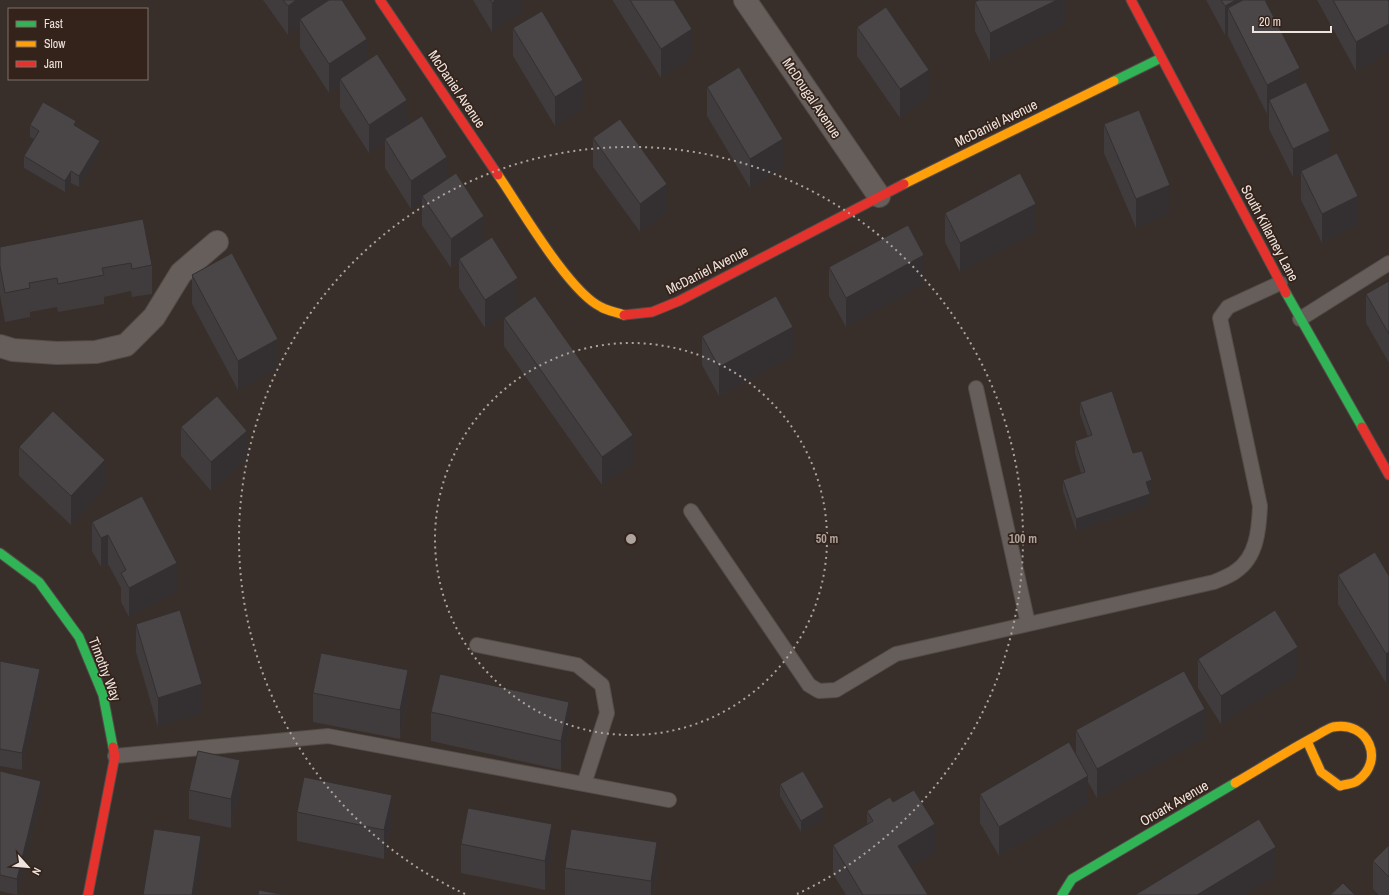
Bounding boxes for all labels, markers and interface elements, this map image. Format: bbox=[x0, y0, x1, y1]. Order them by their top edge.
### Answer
legend bbox=[8, 8, 148, 80]
scale bar bbox=[1253, 8, 1331, 34]
text: 20 m bbox=[1259, 14, 1281, 30]
text: Fast bbox=[44, 16, 63, 32]
text: Slow bbox=[44, 36, 66, 52]
street label: McDaniel Avenue bbox=[424, 47, 490, 131]
street label: McDougal Avenue bbox=[779, 54, 845, 142]
text: Jam bbox=[44, 56, 63, 72]
street label: McDaniel Avenue bbox=[952, 95, 1040, 151]
street label: South Killarney Lane bbox=[1237, 182, 1303, 284]
street label: McDaniel Avenue bbox=[663, 242, 751, 298]
text: 50 m bbox=[816, 531, 838, 547]
text: 100 m bbox=[1009, 531, 1037, 547]
centre of rings bbox=[624, 532, 638, 546]
street label: Timothy Way bbox=[85, 635, 125, 704]
street label: Oroark Avenue bbox=[1136, 776, 1212, 830]
north arrow bbox=[8, 847, 48, 887]
text: N bbox=[29, 865, 45, 878]

